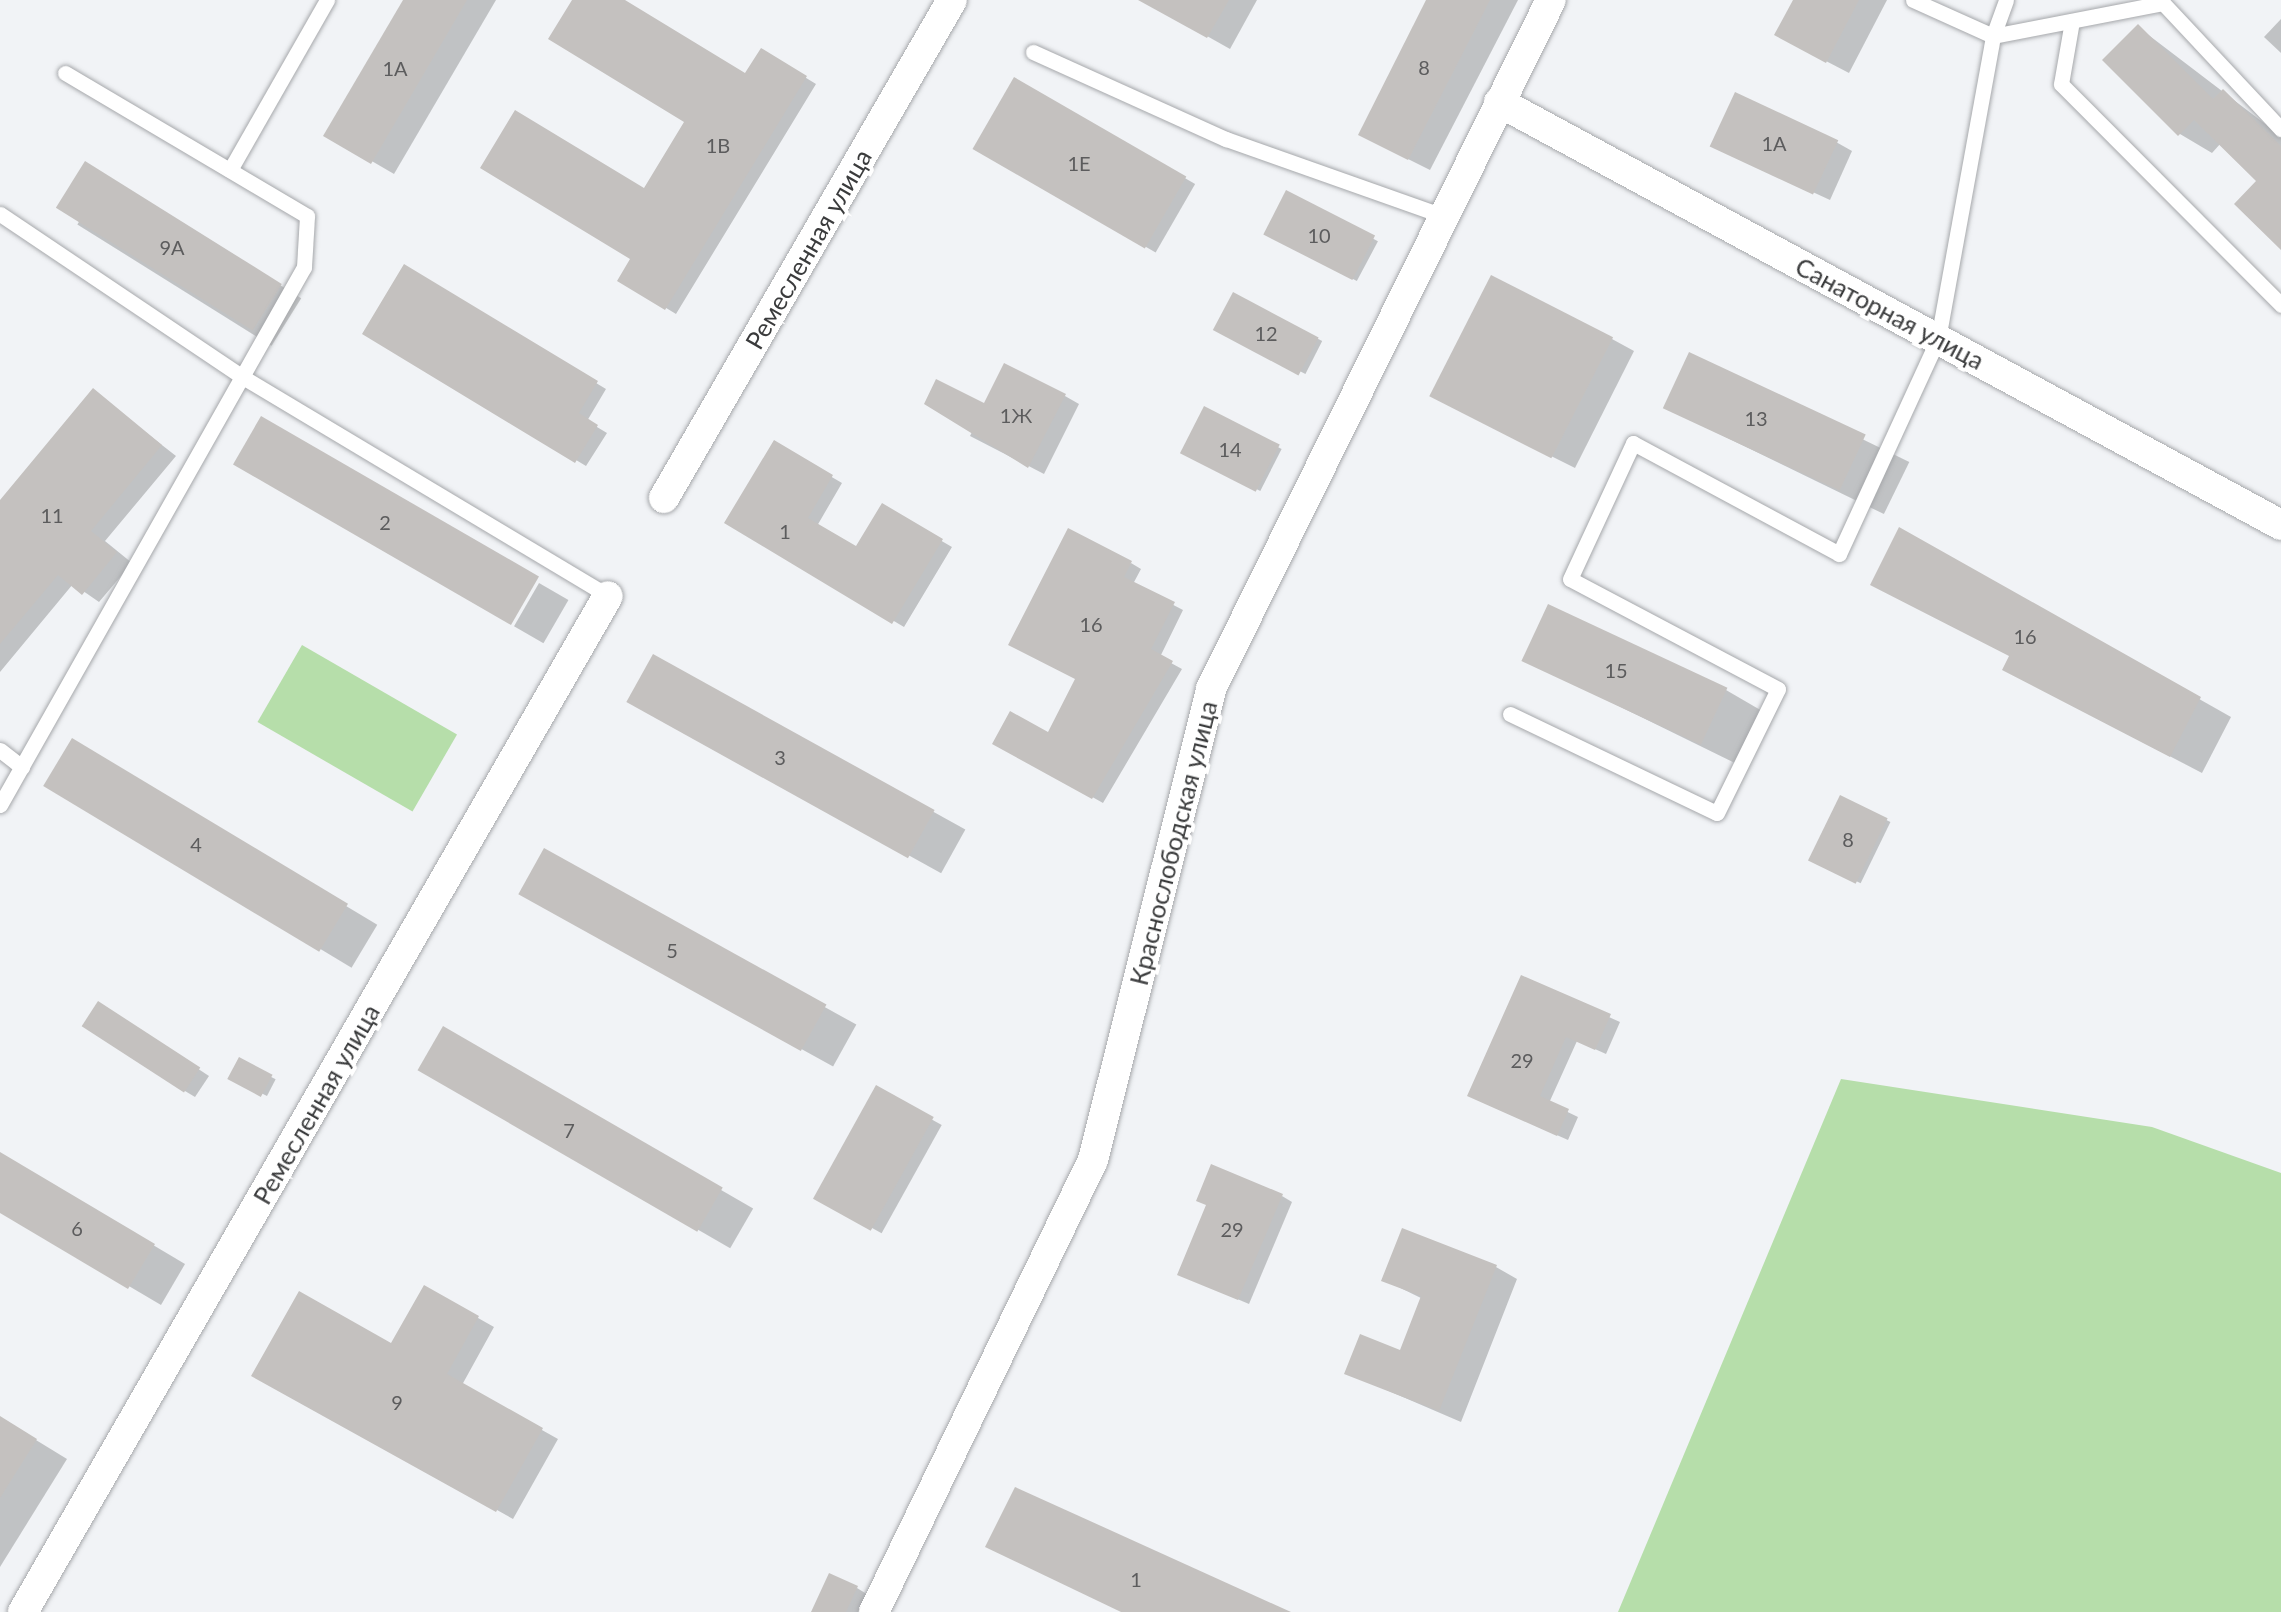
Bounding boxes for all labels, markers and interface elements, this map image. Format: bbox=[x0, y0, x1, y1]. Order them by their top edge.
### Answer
house number: 8 bbox=[1418, 55, 1430, 79]
house number: 1А bbox=[382, 56, 408, 80]
house number: 1А bbox=[1761, 131, 1787, 155]
house number: 1В bbox=[706, 133, 730, 157]
street label: Ремесленная улица bbox=[739, 144, 877, 354]
house number: 1Е bbox=[1067, 151, 1091, 175]
house number: 10 bbox=[1307, 223, 1331, 247]
house number: 9А bbox=[159, 235, 185, 259]
street label: Санаторная улица bbox=[1791, 251, 1989, 375]
house number: 12 bbox=[1254, 321, 1278, 345]
house number: 1Ж bbox=[1000, 403, 1032, 427]
house number: 13 bbox=[1744, 406, 1768, 430]
house number: 14 bbox=[1218, 437, 1242, 461]
house number: 11 bbox=[40, 503, 64, 527]
house number: 2 bbox=[379, 510, 391, 534]
house number: 1 bbox=[779, 519, 791, 543]
house number: 16 bbox=[1079, 612, 1103, 636]
house number: 16 bbox=[2013, 624, 2037, 648]
house number: 15 bbox=[1604, 658, 1628, 682]
street label: Краснослободская улица bbox=[1123, 698, 1223, 988]
house number: 3 bbox=[774, 745, 786, 769]
house number: 8 bbox=[1842, 827, 1854, 851]
house number: 4 bbox=[190, 832, 202, 856]
house number: 5 bbox=[666, 938, 678, 962]
street label: Ремесленная улица bbox=[247, 999, 385, 1209]
house number: 29 bbox=[1510, 1048, 1534, 1072]
house number: 7 bbox=[563, 1118, 575, 1142]
house number: 6 bbox=[71, 1216, 83, 1240]
house number: 29 bbox=[1220, 1217, 1244, 1241]
house number: 9 bbox=[391, 1390, 403, 1414]
house number: 1 bbox=[1130, 1567, 1142, 1591]

